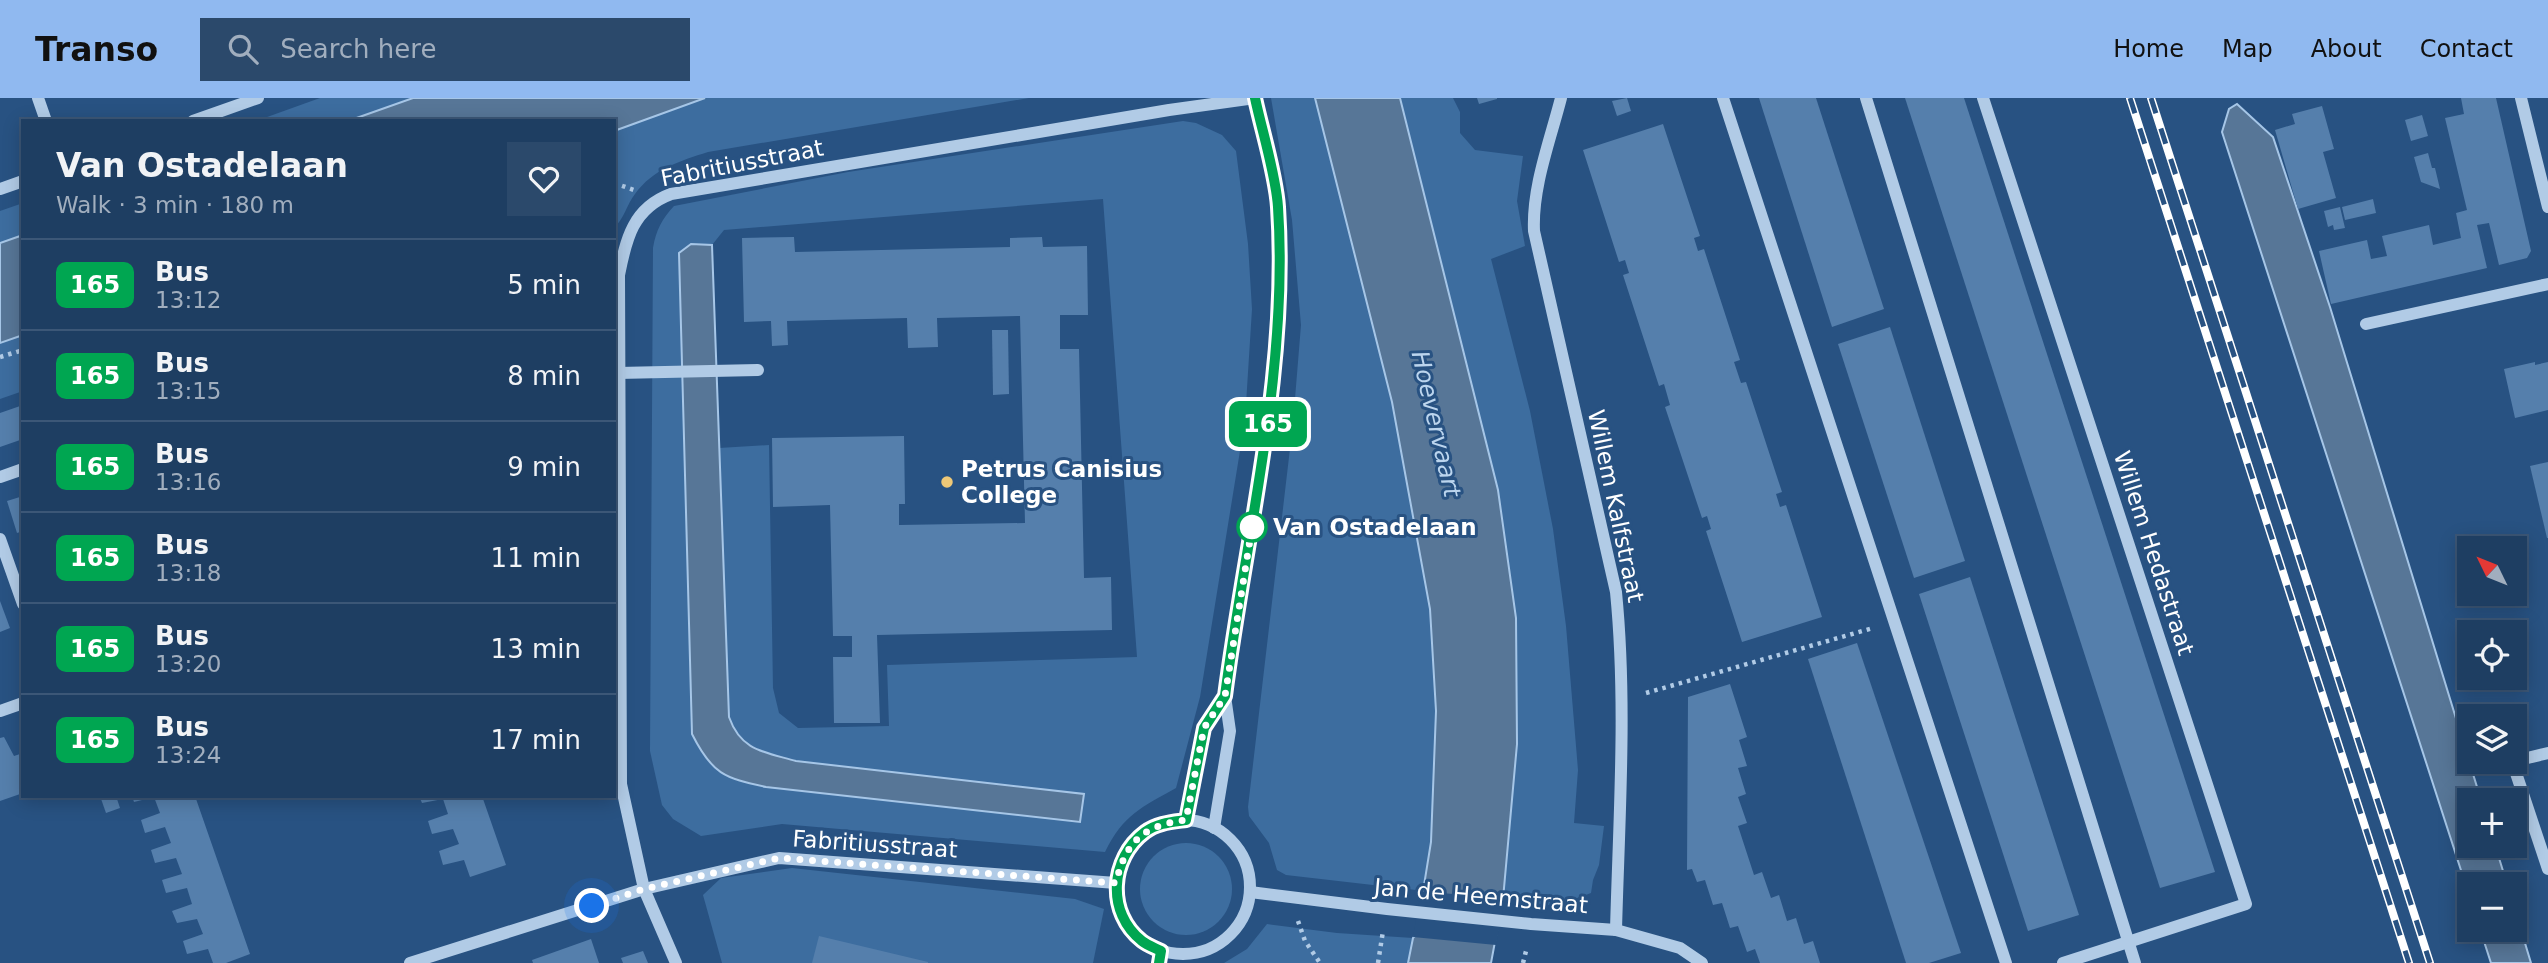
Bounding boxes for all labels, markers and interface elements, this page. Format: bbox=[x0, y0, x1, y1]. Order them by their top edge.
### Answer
search box bbox=[200, 18, 690, 81]
text: Transo bbox=[35, 30, 158, 69]
icon: search bbox=[224, 30, 262, 68]
text: Search here bbox=[280, 34, 436, 64]
text: Home bbox=[2113, 35, 2184, 63]
text: Map bbox=[2222, 35, 2273, 63]
text: About bbox=[2311, 35, 2382, 63]
text: Contact bbox=[2420, 35, 2513, 63]
street label: Fabritiusstraat bbox=[658, 134, 826, 192]
button: heart bbox=[507, 142, 581, 216]
text: Van Ostadelaan bbox=[56, 146, 348, 185]
text: Walk · 3 min · 180 m bbox=[56, 192, 294, 218]
text: Bus bbox=[155, 257, 209, 287]
text: 5 min bbox=[507, 270, 581, 300]
text: 165 bbox=[70, 271, 120, 299]
text: 13:12 bbox=[155, 287, 221, 313]
text: Bus bbox=[155, 348, 209, 378]
water label: Hoevervaart bbox=[1406, 348, 1467, 501]
text: 8 min bbox=[507, 361, 581, 391]
text: 165 bbox=[70, 362, 120, 390]
text: 13:15 bbox=[155, 378, 221, 404]
line badge: 165 bbox=[1228, 401, 1308, 447]
street label: Willem Kalfstraat bbox=[1583, 407, 1649, 605]
text: 165 bbox=[1243, 410, 1293, 438]
text: Bus bbox=[155, 439, 209, 469]
street label: Willem Hedastraat bbox=[2109, 448, 2199, 658]
text: 9 min bbox=[507, 452, 581, 482]
text: 165 bbox=[70, 453, 120, 481]
place label: Petrus Canisius College bbox=[961, 456, 1162, 508]
text: 13:16 bbox=[155, 469, 221, 495]
marker: Petrus Canisius College bbox=[939, 474, 955, 490]
marker: Van Ostadelaan bbox=[1237, 512, 1267, 542]
place label: Van Ostadelaan bbox=[1273, 514, 1477, 540]
text: Bus bbox=[155, 530, 209, 560]
north arrow bbox=[2457, 536, 2527, 606]
map controls bbox=[2457, 536, 2527, 942]
text: 11 min bbox=[491, 543, 581, 573]
text: 165 bbox=[70, 544, 120, 572]
text: 13:18 bbox=[155, 560, 221, 586]
button: locate bbox=[2457, 620, 2527, 690]
text: Bus bbox=[155, 621, 209, 651]
text: 13 min bbox=[491, 634, 581, 664]
text: 165 bbox=[70, 635, 120, 663]
text: 13:20 bbox=[155, 651, 221, 677]
button: layers bbox=[2457, 704, 2527, 774]
text: Bus bbox=[155, 712, 209, 742]
text: 17 min bbox=[491, 725, 581, 755]
text: 165 bbox=[70, 726, 120, 754]
text: 13:24 bbox=[155, 742, 221, 768]
button: + bbox=[2457, 788, 2527, 858]
street label: Fabritiusstraat bbox=[792, 825, 958, 863]
button: − bbox=[2457, 872, 2527, 942]
street label: Jan de Heemstraat bbox=[1371, 874, 1589, 918]
your location bbox=[574, 888, 609, 923]

